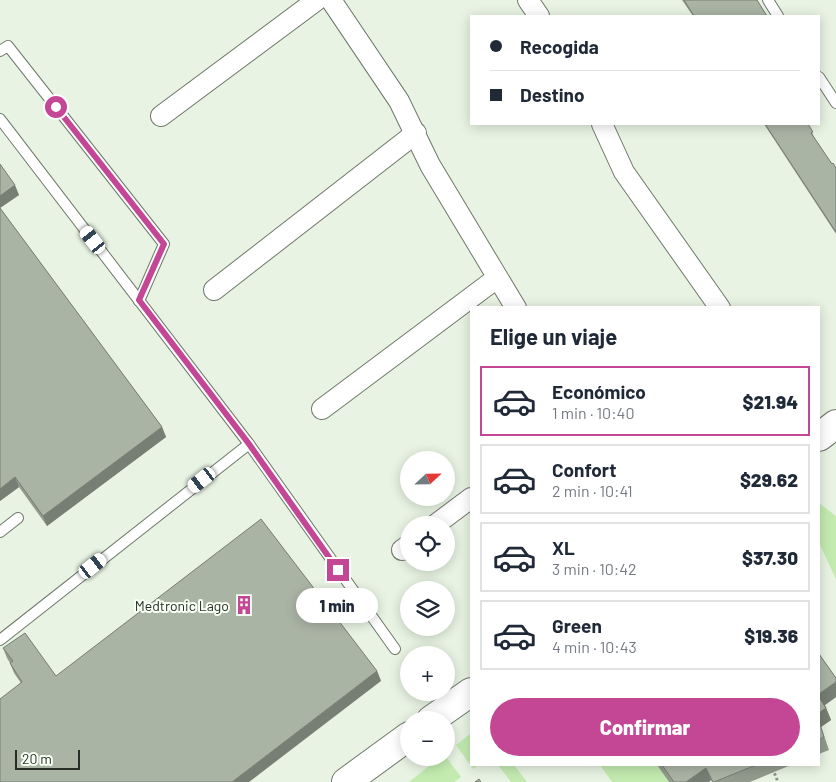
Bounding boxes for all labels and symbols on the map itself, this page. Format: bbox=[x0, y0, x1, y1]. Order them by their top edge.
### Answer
route start bbox=[45, 96, 67, 118]
car bbox=[77, 224, 108, 256]
north arrow bbox=[400, 451, 455, 506]
car bbox=[185, 465, 218, 495]
car bbox=[76, 551, 109, 581]
route end bbox=[327, 559, 349, 581]
callout: 1 min bbox=[297, 588, 379, 622]
building icon: Medtronic Lago bbox=[233, 594, 255, 616]
place label: Medtronic Lago bbox=[135, 597, 229, 614]
scale bar bbox=[15, 747, 80, 770]

